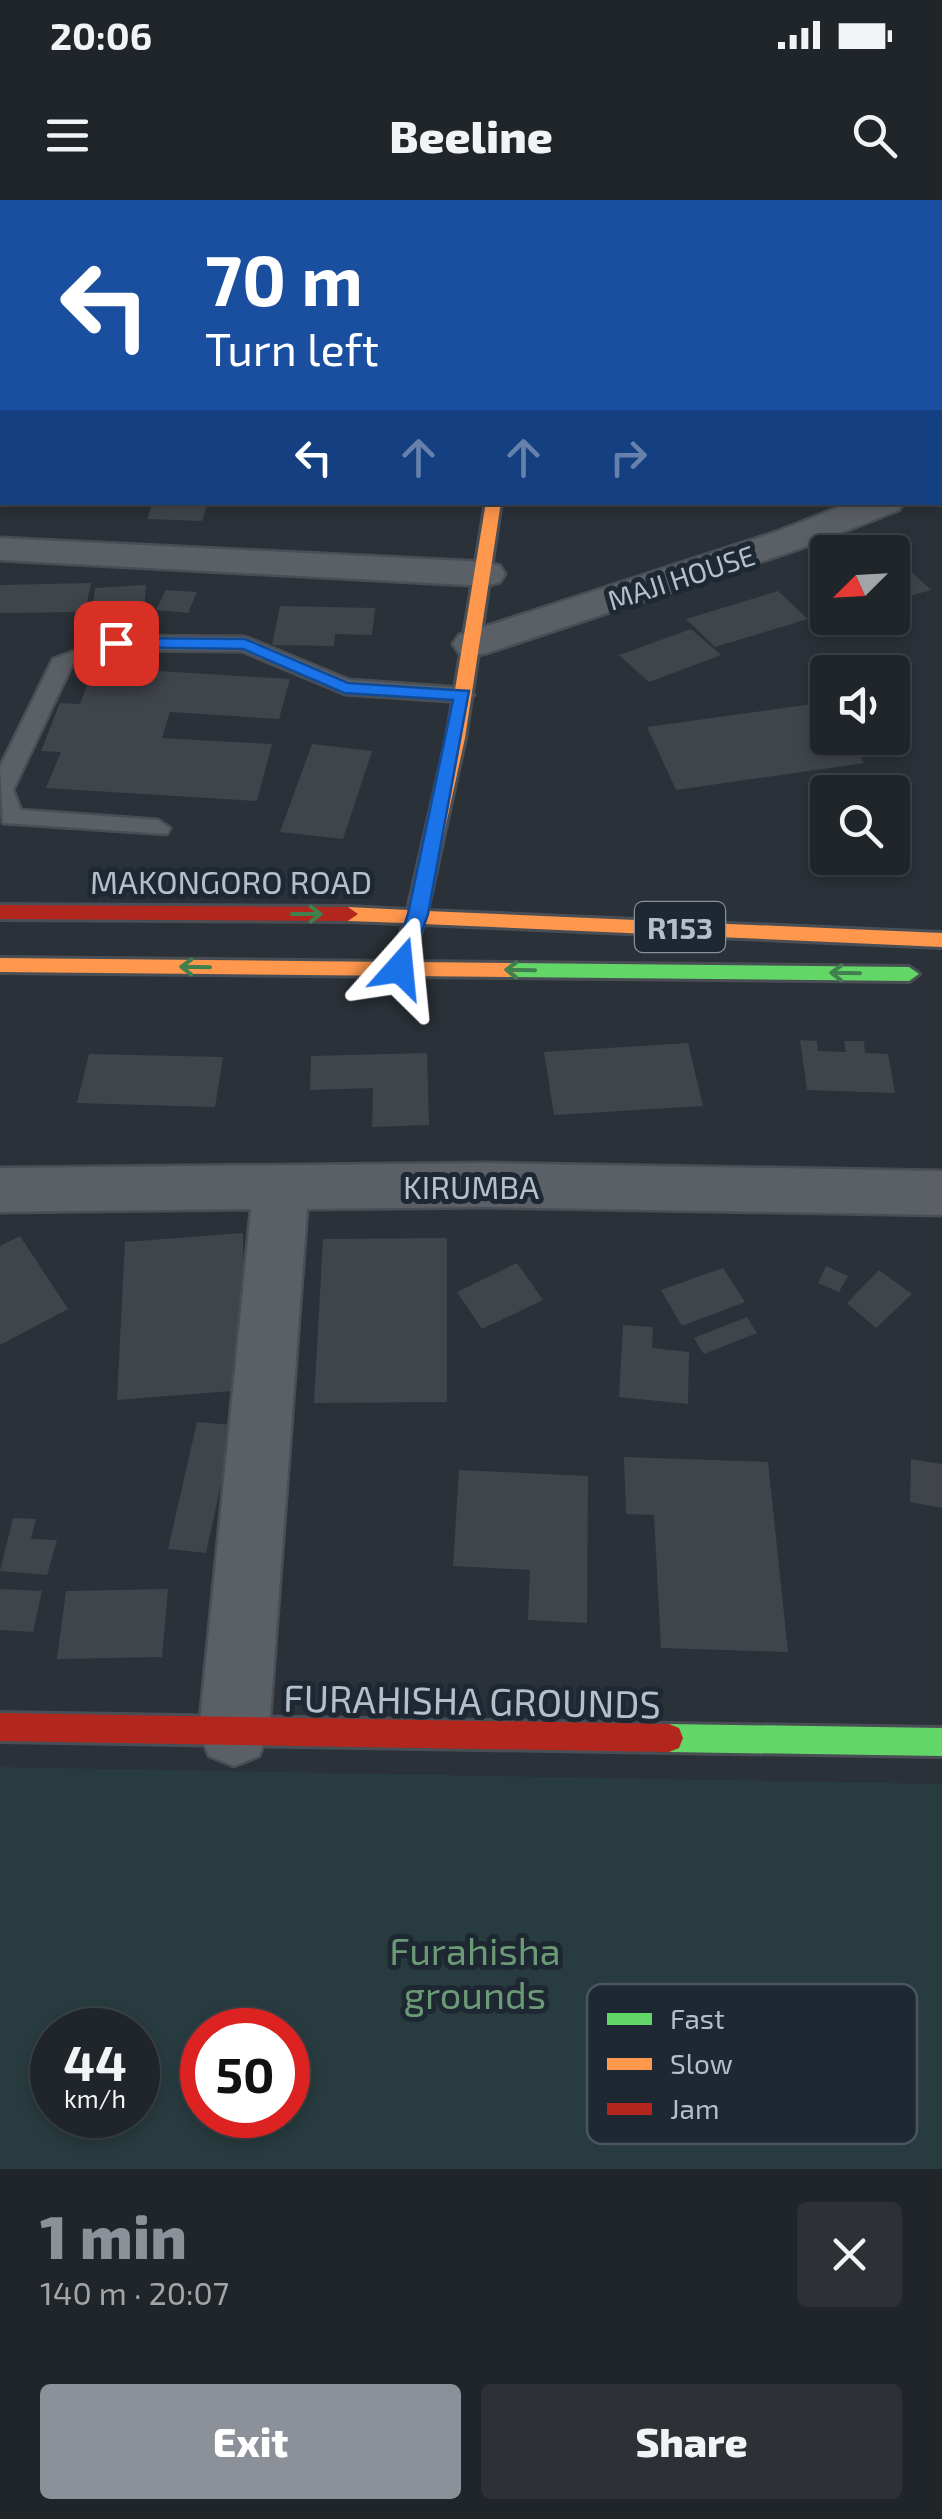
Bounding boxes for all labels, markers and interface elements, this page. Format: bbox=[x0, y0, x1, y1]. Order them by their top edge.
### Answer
text: 20:06 bbox=[50, 12, 152, 58]
icon: menu bbox=[40, 108, 95, 163]
text: Beeline bbox=[389, 108, 553, 162]
icon: search bbox=[847, 108, 902, 163]
text: 70 m bbox=[205, 236, 363, 320]
icon: left bbox=[40, 240, 170, 370]
text: Turn left bbox=[205, 321, 379, 375]
icon: left bbox=[286, 430, 341, 485]
icon: ahead bbox=[391, 430, 446, 485]
icon: ahead bbox=[496, 430, 551, 485]
icon: right bbox=[601, 430, 656, 485]
north arrow bbox=[810, 535, 910, 635]
map controls bbox=[810, 535, 910, 875]
street label: MAJI HOUSE bbox=[603, 537, 759, 617]
pin bbox=[74, 601, 159, 686]
icon: arrive bbox=[89, 616, 144, 671]
button: sound bbox=[810, 655, 910, 755]
button: search bbox=[810, 775, 910, 875]
street label: MAKONGORO ROAD bbox=[90, 862, 372, 900]
road number: R153 bbox=[635, 902, 725, 952]
one-way arrow bbox=[290, 904, 323, 924]
position arrow bbox=[348, 916, 452, 1020]
one-way arrow bbox=[179, 957, 211, 976]
one-way arrow bbox=[504, 960, 536, 980]
one-way arrow bbox=[829, 964, 862, 982]
street label: KIRUMBA bbox=[403, 1167, 539, 1205]
street label: FURAHISHA GROUNDS bbox=[283, 1674, 661, 1726]
park label: Furahisha grounds bbox=[389, 1927, 561, 2017]
legend bbox=[587, 1984, 917, 2144]
text: Fast bbox=[670, 2001, 725, 2035]
speed limit sign: 50 bbox=[180, 2008, 310, 2138]
text: 44 bbox=[63, 2031, 127, 2091]
text: Slow bbox=[670, 2046, 733, 2080]
text: km/h bbox=[64, 2083, 126, 2113]
text: Jam bbox=[670, 2091, 719, 2125]
text: 1 min bbox=[40, 2199, 187, 2271]
button: close bbox=[797, 2202, 902, 2307]
text: 140 m · 20:07 bbox=[40, 2273, 229, 2311]
button: Exit bbox=[40, 2384, 461, 2499]
button: Share bbox=[481, 2384, 902, 2499]

